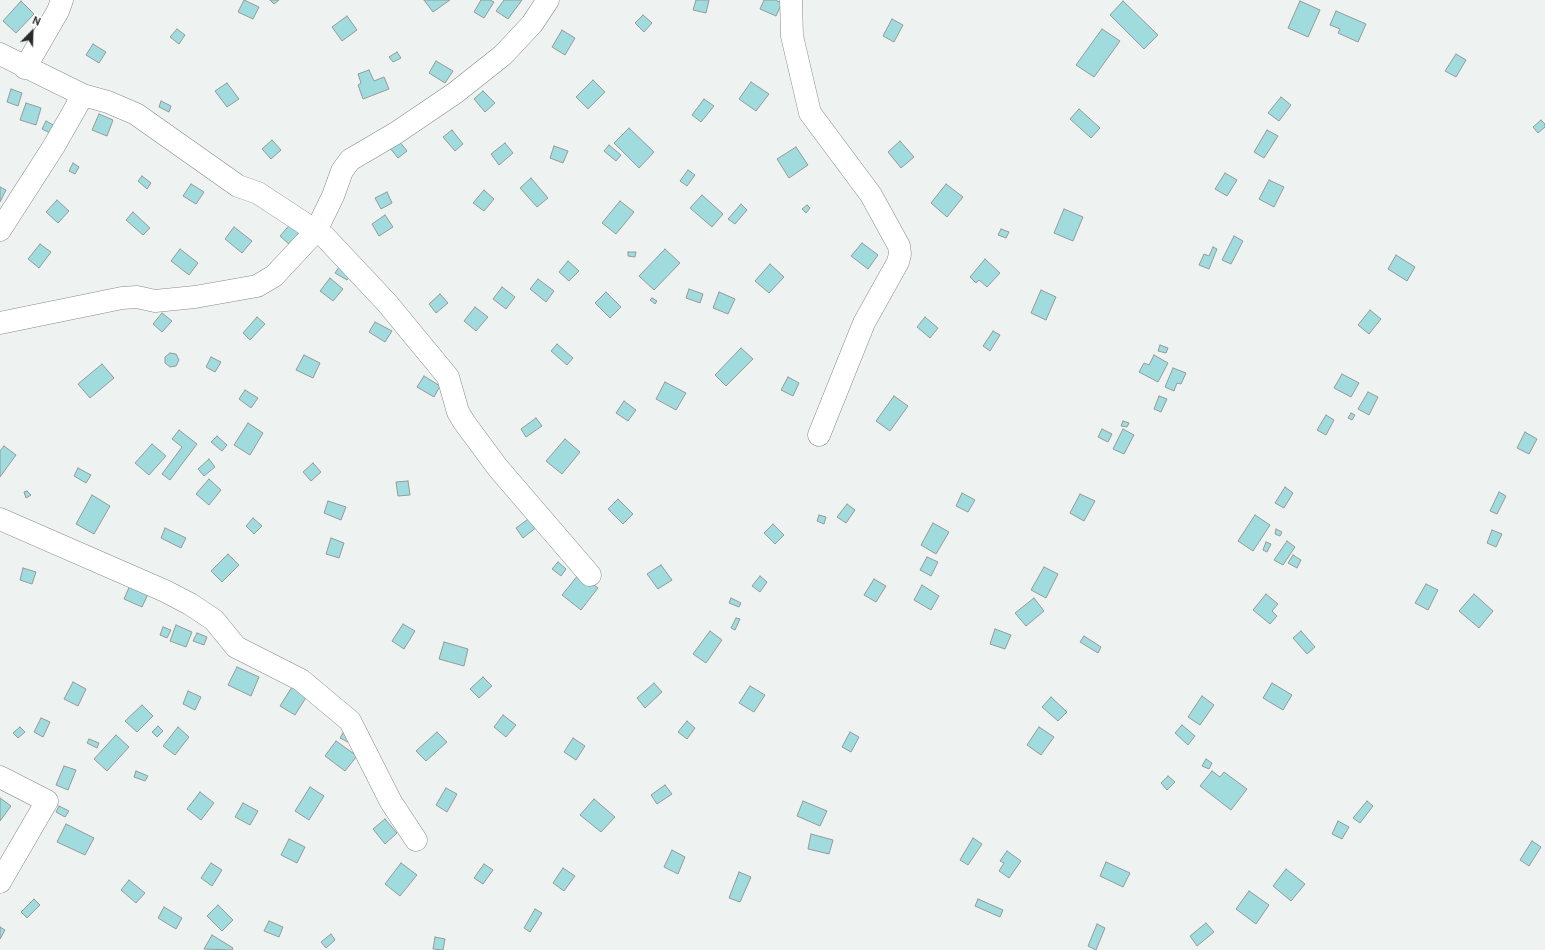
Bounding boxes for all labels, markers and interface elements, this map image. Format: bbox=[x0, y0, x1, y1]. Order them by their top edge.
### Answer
north arrow bbox=[12, 12, 52, 52]
text: N bbox=[30, 13, 43, 29]

